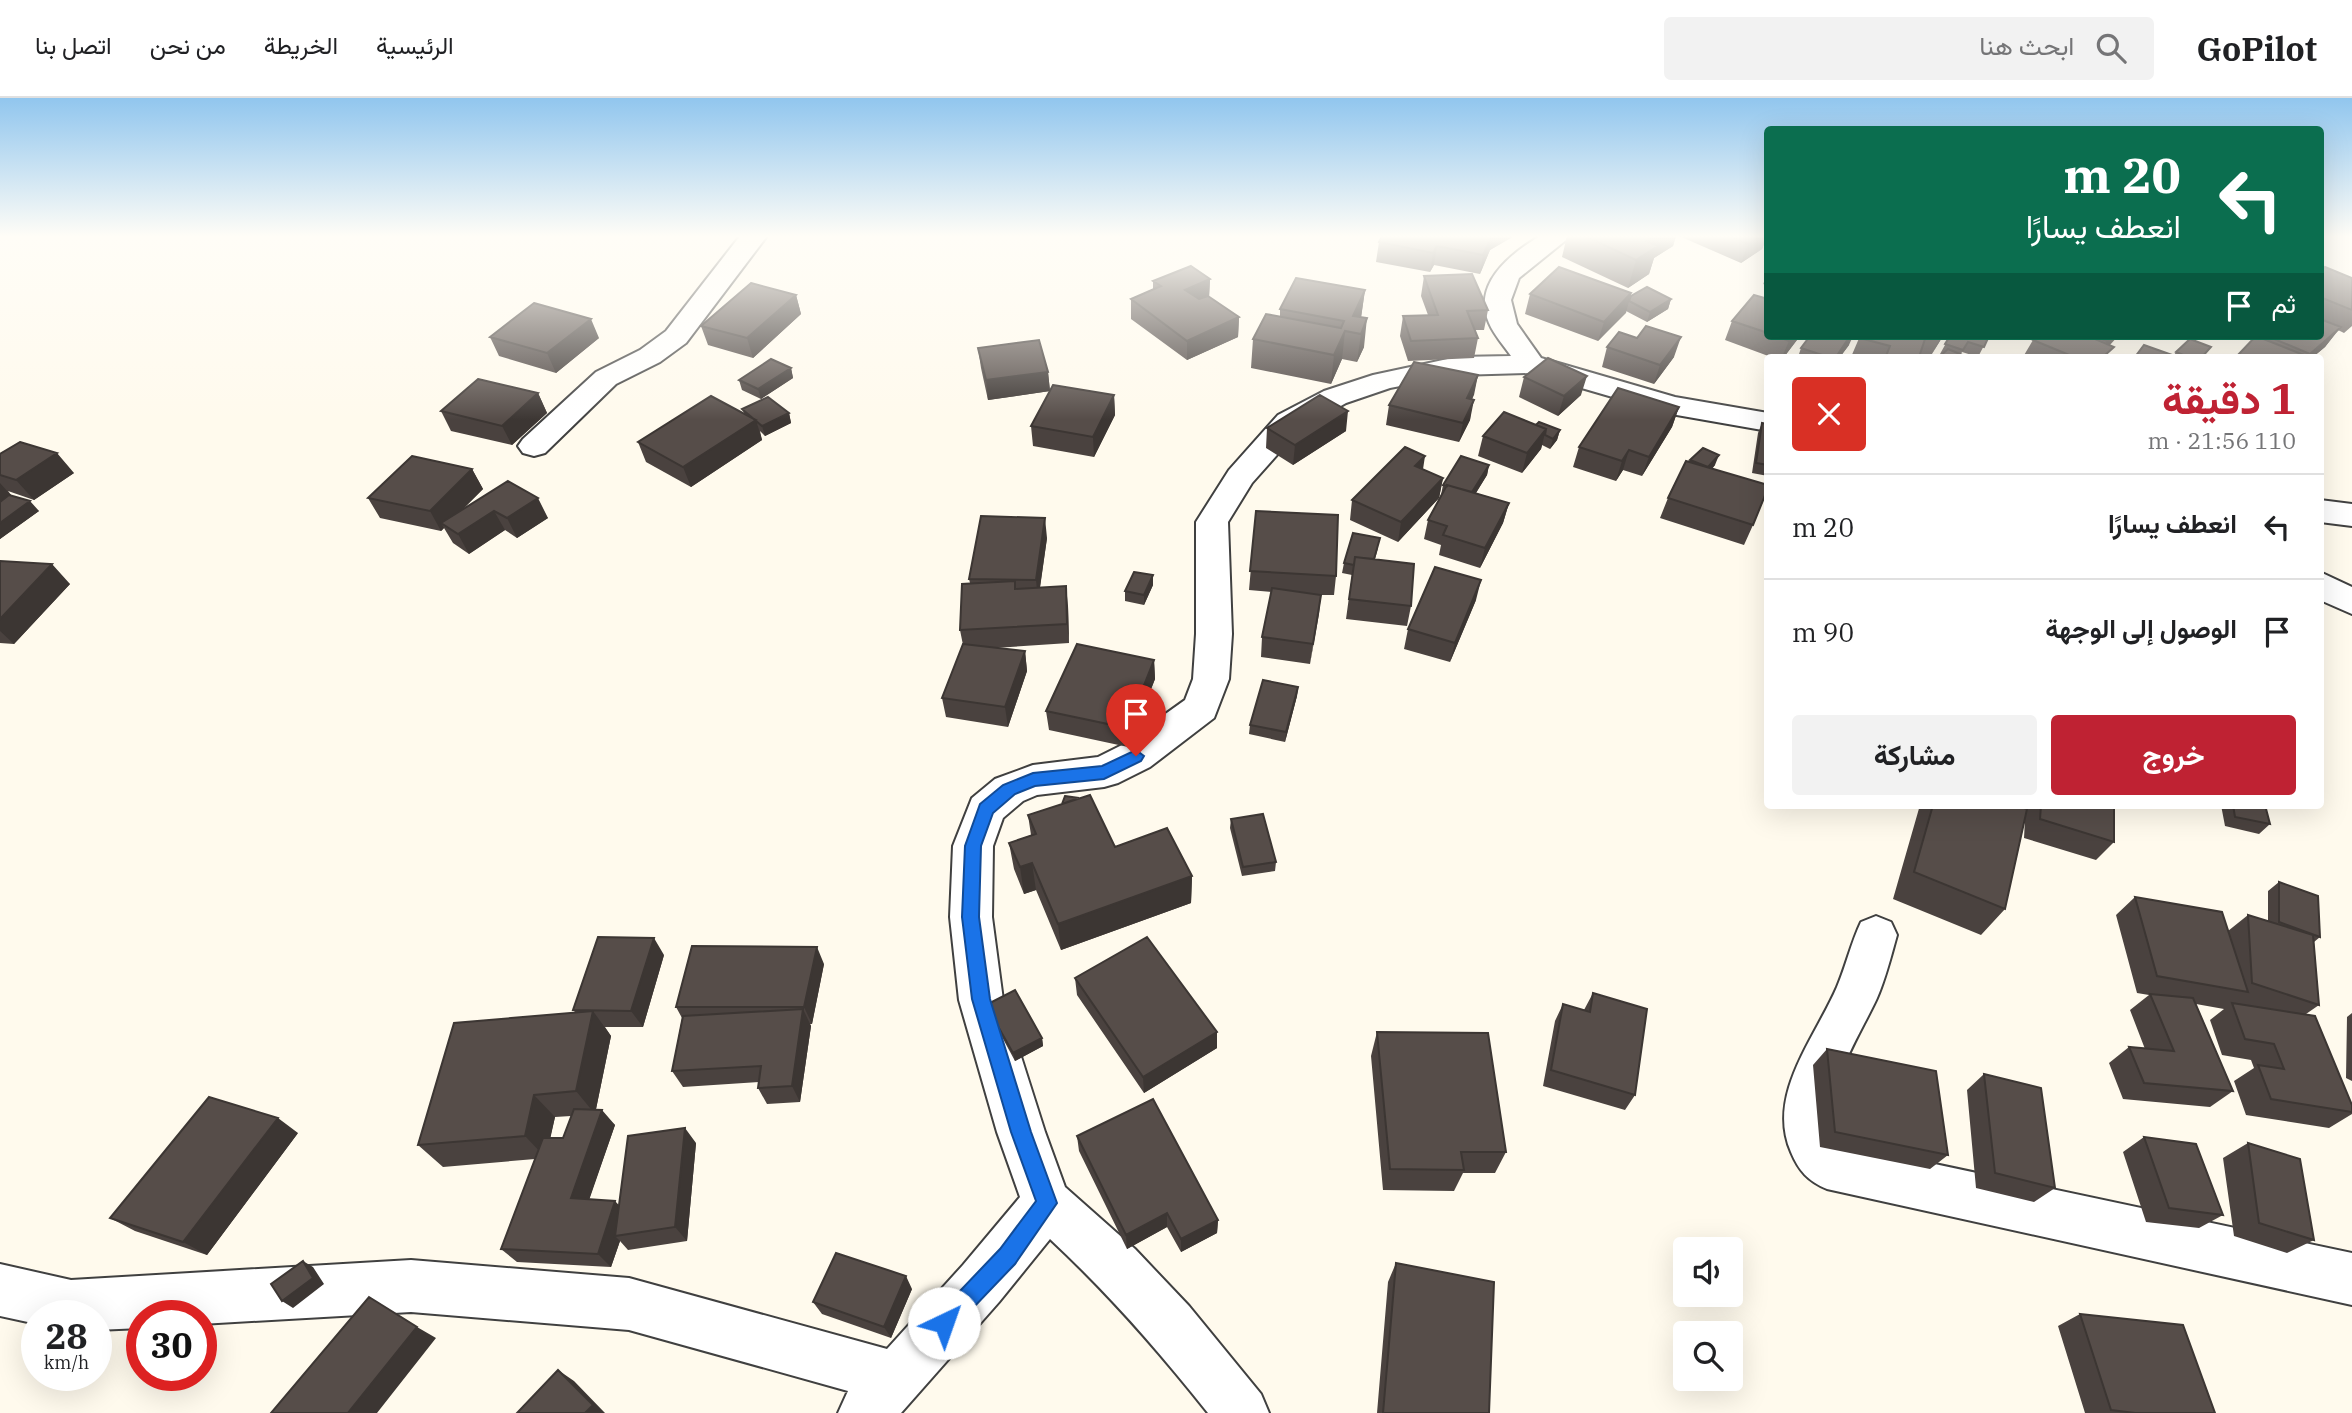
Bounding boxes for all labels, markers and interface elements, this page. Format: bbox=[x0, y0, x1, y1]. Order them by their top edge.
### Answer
search box bbox=[1664, 17, 2154, 80]
text: GoPilot bbox=[2196, 27, 2317, 70]
text: ابحث هنا bbox=[1979, 28, 2074, 62]
text: اتصل بنا bbox=[35, 29, 112, 61]
text: من نحن bbox=[150, 29, 226, 61]
text: الخريطة bbox=[264, 29, 338, 61]
text: الرئيسية bbox=[376, 29, 454, 61]
icon: search bbox=[2092, 29, 2130, 67]
text: 20 m bbox=[2063, 143, 2181, 206]
icon: left bbox=[2205, 154, 2296, 245]
text: انعطف يسارًا bbox=[2026, 205, 2181, 247]
text: ثم bbox=[2272, 286, 2296, 320]
icon: arrive bbox=[2220, 287, 2258, 325]
text: 1 دقيقة bbox=[2162, 371, 2296, 426]
button: close bbox=[1792, 377, 1866, 451]
text: 110 m · 21:56 bbox=[2147, 425, 2296, 455]
text: انعطف يسارًا bbox=[2108, 506, 2237, 540]
icon: left bbox=[2258, 508, 2296, 546]
text: 20 m bbox=[1792, 510, 1854, 544]
text: الوصول إلى الوجهة bbox=[2045, 611, 2237, 645]
icon: arrive bbox=[2258, 613, 2296, 651]
text: 90 m bbox=[1792, 615, 1854, 649]
pin bbox=[1106, 684, 1166, 756]
icon: arrive bbox=[1117, 695, 1155, 733]
button: مشاركة bbox=[1792, 715, 2037, 795]
button: خروج bbox=[2051, 715, 2296, 795]
map controls bbox=[1673, 1237, 1743, 1391]
button: sound bbox=[1673, 1237, 1743, 1307]
position arrow bbox=[907, 1286, 981, 1360]
speed limit sign: 30 bbox=[126, 1300, 217, 1391]
text: 28 bbox=[45, 1313, 88, 1359]
button: search bbox=[1673, 1321, 1743, 1391]
text: km/h bbox=[44, 1351, 89, 1374]

